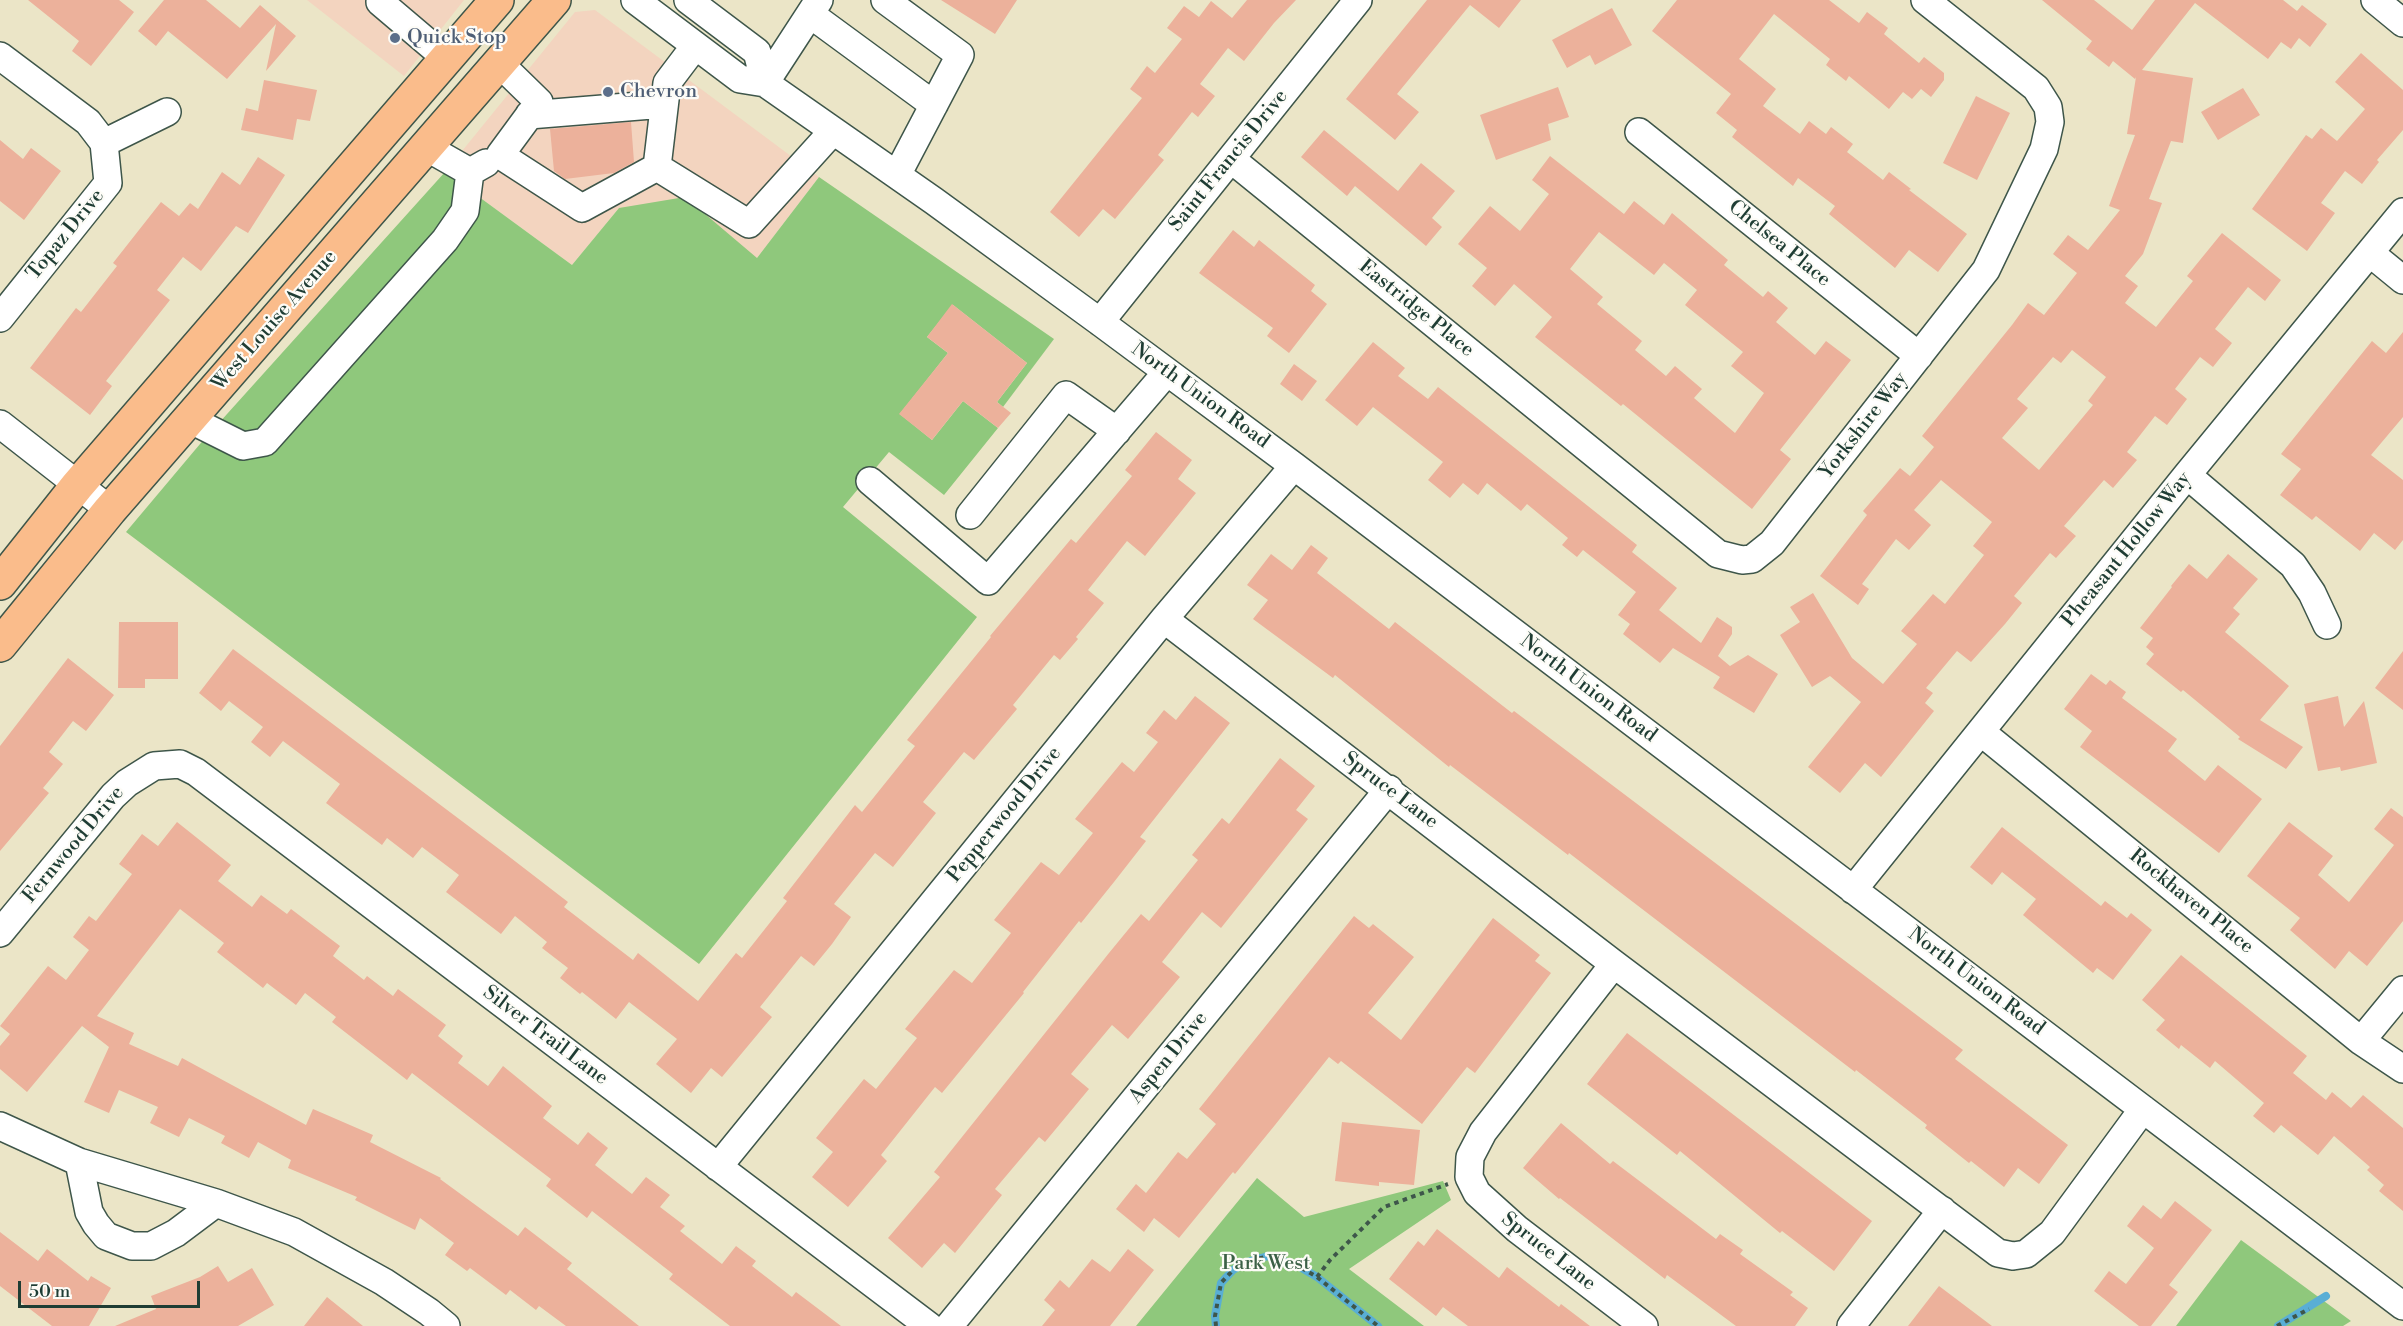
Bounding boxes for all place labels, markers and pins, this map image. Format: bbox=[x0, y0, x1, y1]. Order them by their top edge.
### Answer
place label: Quick Stop bbox=[407, 26, 506, 50]
marker: Quick Stop bbox=[388, 31, 402, 45]
place label: Chevron bbox=[620, 80, 697, 104]
marker: Chevron bbox=[601, 85, 615, 99]

